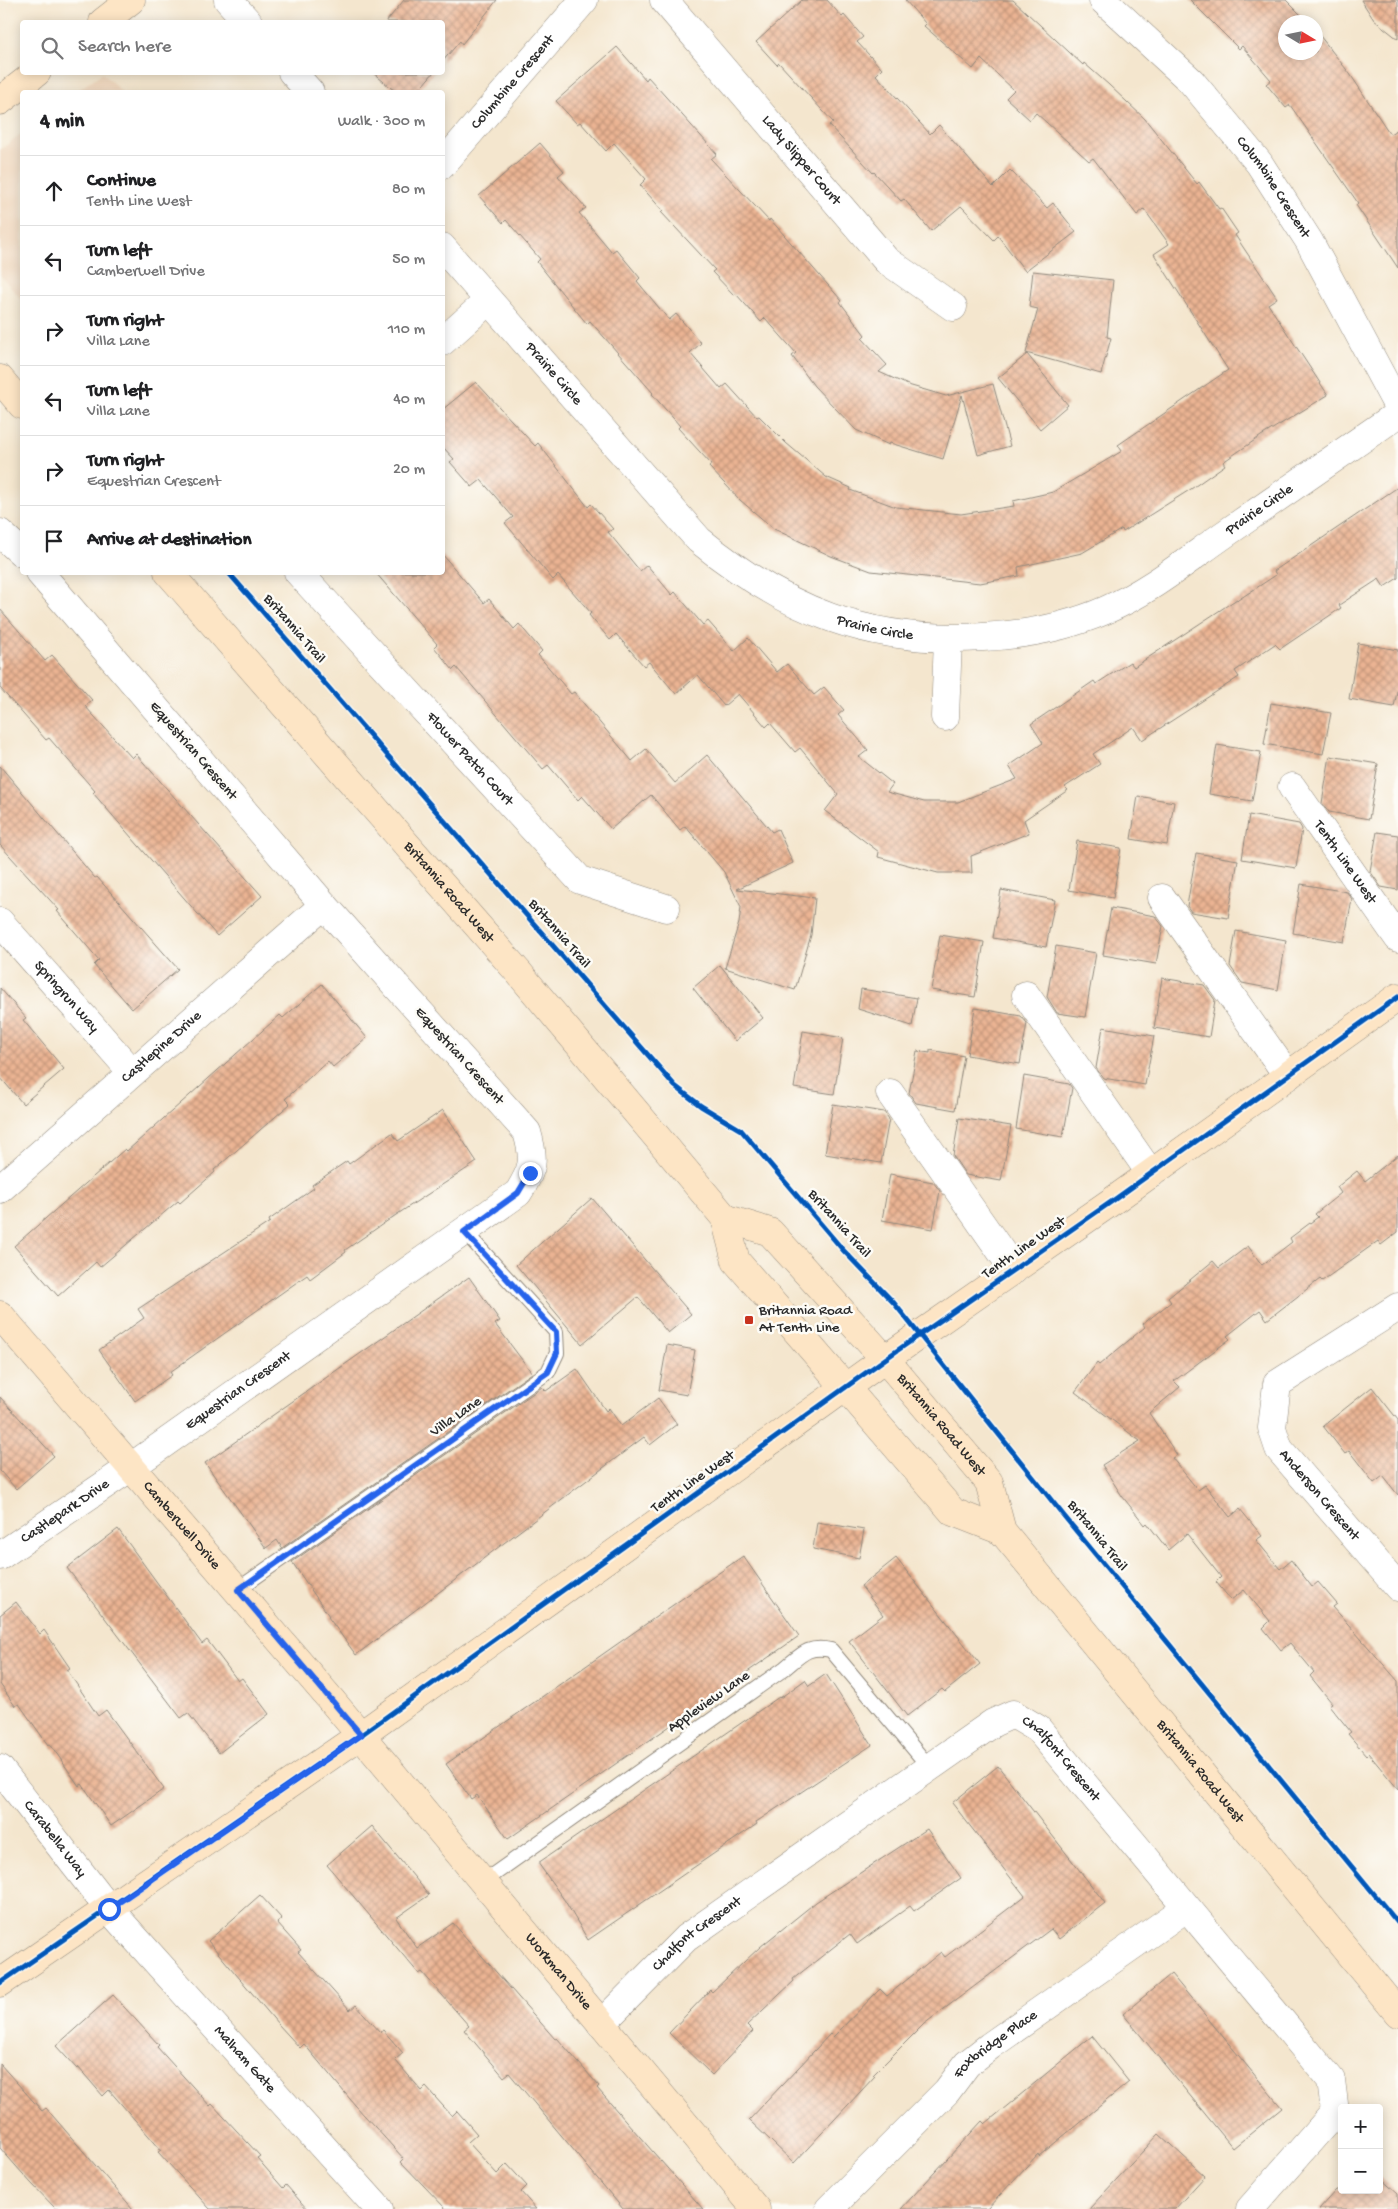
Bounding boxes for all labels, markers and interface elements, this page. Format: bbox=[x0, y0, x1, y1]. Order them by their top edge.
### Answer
north arrow bbox=[1278, 15, 1323, 60]
search box bbox=[20, 20, 445, 75]
street label: Columbine Crescent bbox=[467, 30, 560, 134]
icon: search bbox=[38, 34, 66, 62]
text: Search here bbox=[78, 36, 172, 59]
text: 4 min bbox=[40, 110, 84, 135]
street label: Lady Slipper Court bbox=[757, 112, 846, 211]
text: Walk · 300 m bbox=[338, 113, 425, 132]
street label: Columbine Crescent bbox=[1232, 133, 1315, 243]
text: Continue bbox=[87, 170, 156, 193]
icon: ahead bbox=[40, 177, 68, 205]
text: 80 m bbox=[392, 181, 425, 200]
text: Tenth Line West bbox=[87, 193, 191, 212]
text: Turn left bbox=[87, 240, 151, 263]
icon: left bbox=[40, 247, 68, 275]
text: 50 m bbox=[392, 251, 425, 270]
text: Camberwell Drive bbox=[87, 263, 205, 282]
text: Turn right bbox=[87, 310, 163, 333]
icon: right bbox=[40, 317, 68, 345]
text: 110 m bbox=[388, 321, 425, 340]
text: Villa Lane bbox=[87, 333, 150, 352]
street label: Prairie Circle bbox=[520, 338, 586, 409]
text: Turn left bbox=[87, 380, 151, 403]
icon: left bbox=[40, 387, 68, 415]
text: 40 m bbox=[393, 391, 425, 410]
text: Villa Lane bbox=[87, 403, 150, 422]
text: Turn right bbox=[87, 450, 163, 473]
icon: right bbox=[40, 457, 68, 485]
text: 20 m bbox=[393, 461, 425, 480]
text: Equestrian Crescent bbox=[87, 473, 220, 492]
street label: Prairie Circle bbox=[1222, 480, 1297, 540]
icon: arrive bbox=[40, 527, 68, 555]
text: Arrive at destination bbox=[87, 529, 251, 552]
street label: Britannia Trail bbox=[258, 590, 329, 667]
street label: Prairie Circle bbox=[833, 611, 914, 645]
street label: Equestrian Crescent bbox=[145, 698, 242, 806]
street label: Flower Patch Court bbox=[421, 708, 518, 811]
street label: Tenth Line West bbox=[1309, 816, 1381, 909]
street label: Britannia Road West bbox=[399, 837, 499, 948]
street label: Britannia Trail bbox=[523, 895, 594, 972]
street label: Springrun Way bbox=[30, 957, 103, 1037]
street label: Equestrian Crescent bbox=[410, 1003, 509, 1110]
street label: Castlepine Drive bbox=[118, 1007, 206, 1087]
route end bbox=[519, 1162, 542, 1185]
street label: Britannia Trail bbox=[803, 1185, 874, 1262]
street label: Tenth Line West bbox=[978, 1212, 1071, 1284]
place label: Britannia Road At Tenth Line bbox=[758, 1302, 853, 1337]
marker: Britannia Road At Tenth Line bbox=[743, 1314, 755, 1326]
street label: Equestrian Crescent bbox=[182, 1346, 296, 1434]
street label: Britannia Road West bbox=[892, 1369, 990, 1481]
street label: Villa Lane bbox=[426, 1393, 485, 1442]
street label: Tenth Line West bbox=[647, 1446, 740, 1518]
street label: Anderson Crescent bbox=[1275, 1446, 1364, 1546]
street label: Castlepark Drive bbox=[18, 1475, 113, 1548]
street label: Camberwell Drive bbox=[138, 1478, 224, 1574]
street label: Britannia Trail bbox=[1062, 1496, 1131, 1575]
street label: Appleview Lane bbox=[664, 1667, 754, 1737]
street label: Chalfont Crescent bbox=[1018, 1712, 1105, 1807]
street label: Britannia Road West bbox=[1151, 1716, 1249, 1829]
street label: Carabella Way bbox=[19, 1797, 91, 1882]
street label: Chalfont Crescent bbox=[649, 1892, 747, 1976]
route start bbox=[98, 1898, 121, 1921]
street label: Workman Drive bbox=[521, 1930, 596, 2014]
street label: Foxbridge Place bbox=[950, 2006, 1041, 2083]
street label: Malham Gate bbox=[210, 2022, 280, 2097]
map controls bbox=[1338, 2104, 1383, 2194]
button: + bbox=[1338, 2104, 1383, 2149]
button: − bbox=[1338, 2149, 1383, 2194]

